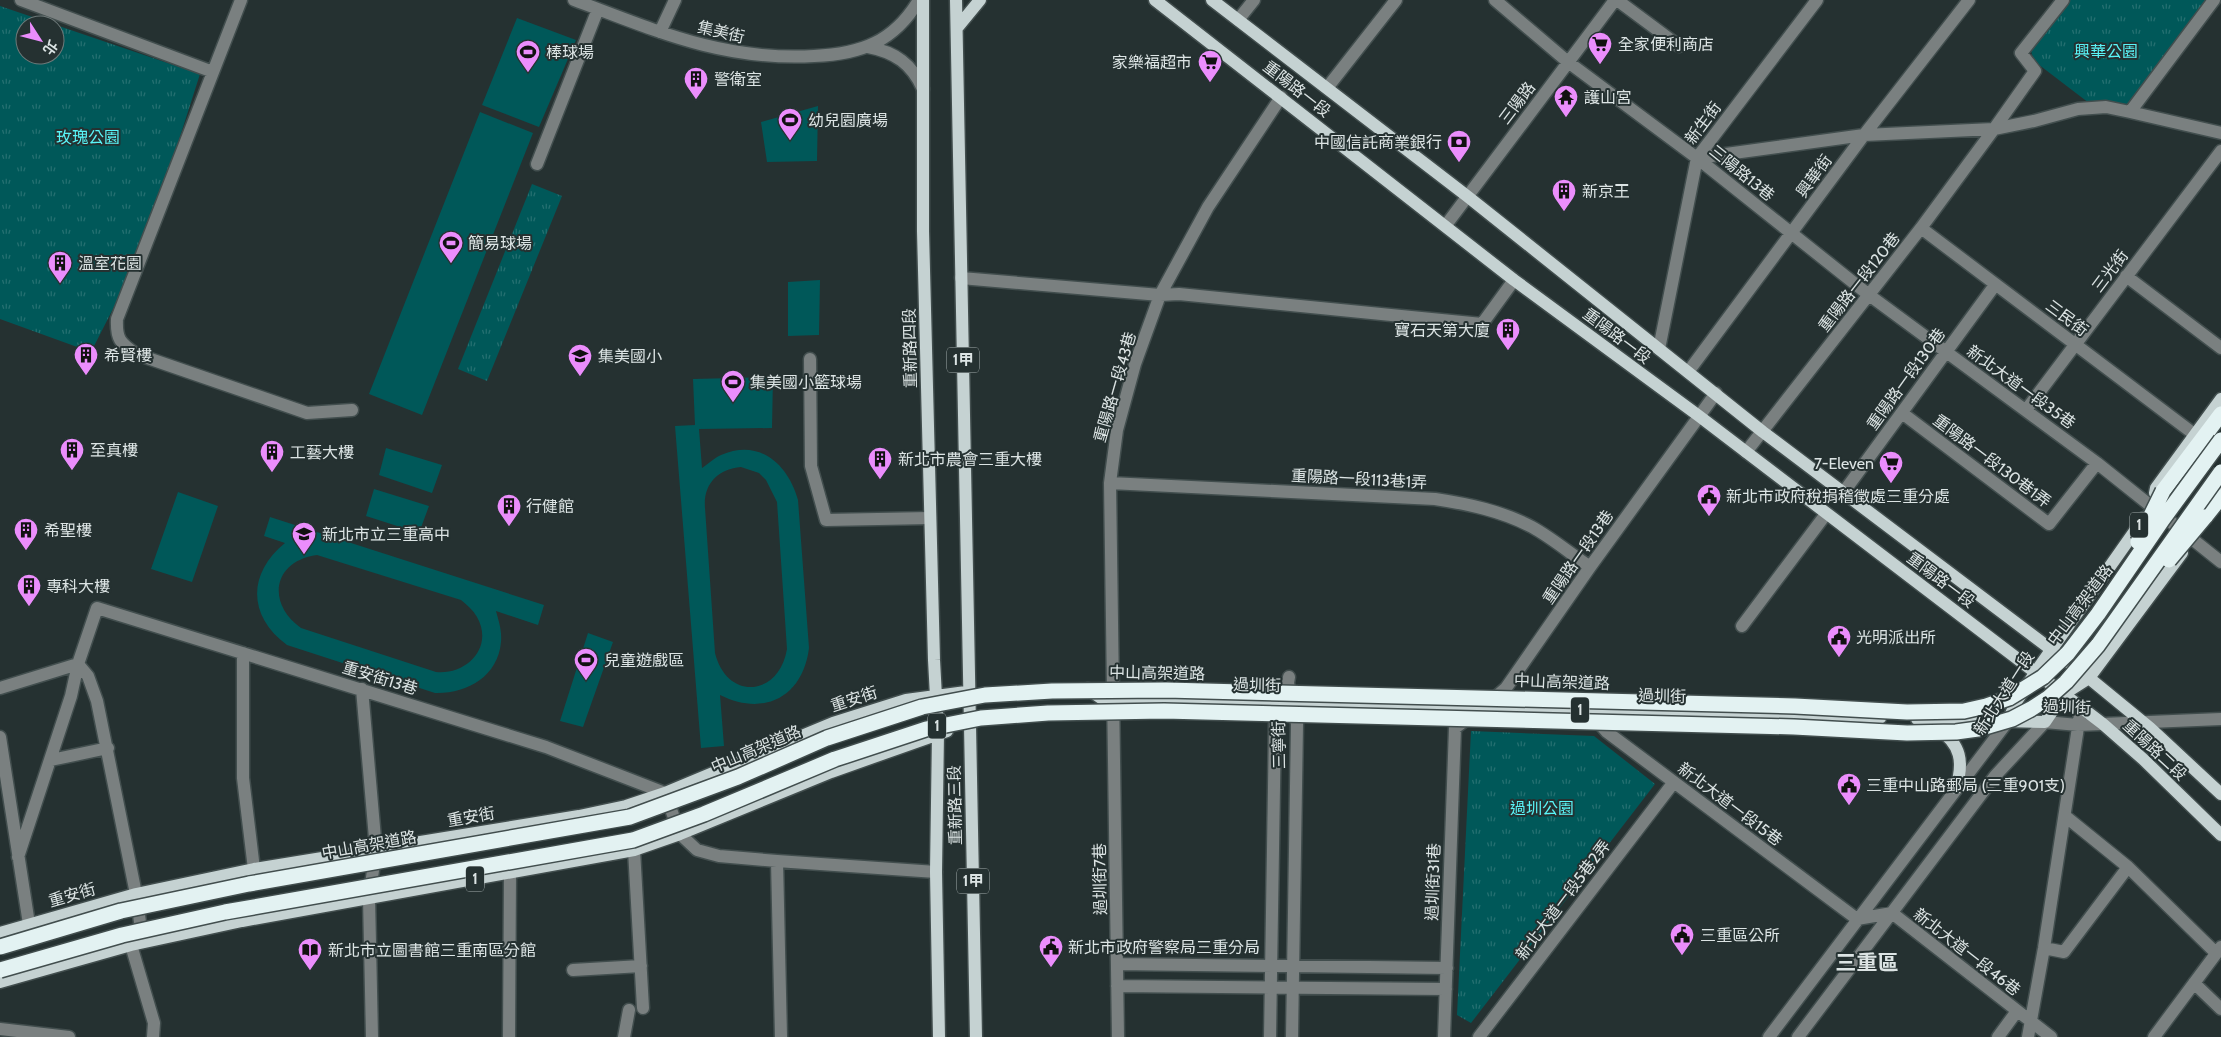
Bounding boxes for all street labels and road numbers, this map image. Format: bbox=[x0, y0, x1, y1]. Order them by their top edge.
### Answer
street label: 集美街 bbox=[695, 17, 747, 47]
street label: 重陽路一段 bbox=[1260, 57, 1334, 121]
street label: 三陽路 bbox=[1495, 78, 1539, 128]
street label: 新生街 bbox=[1681, 98, 1725, 148]
street label: 三陽路13巷 bbox=[1706, 141, 1778, 205]
street label: 興華街 bbox=[1792, 151, 1836, 201]
street label: 重陽路一段120巷 bbox=[1814, 229, 1904, 335]
street label: 三光街 bbox=[2088, 246, 2132, 296]
street label: 三民街 bbox=[2042, 296, 2092, 340]
street label: 重陽路一段 bbox=[1579, 304, 1655, 368]
street label: 重新路四段 bbox=[900, 308, 920, 388]
street label: 重陽路一段130巷 bbox=[1863, 324, 1949, 434]
street label: 重陽路一段43巷 bbox=[1090, 330, 1140, 444]
street label: 新北大道一段35巷 bbox=[1963, 341, 2079, 433]
road number: 1甲 bbox=[947, 348, 979, 372]
street label: 重陽路一段130巷1弄 bbox=[1929, 411, 2055, 511]
street label: 重陽路一段113巷1弄 bbox=[1290, 466, 1428, 492]
street label: 重陽路一段13巷 bbox=[1539, 507, 1617, 607]
road number: 1 bbox=[2130, 512, 2148, 538]
street label: 重陽路一段 bbox=[1903, 548, 1979, 612]
street label: 中山高架道路 bbox=[2044, 561, 2116, 649]
street label: 新北大道一段 bbox=[1970, 648, 2038, 738]
street label: 重安街13巷 bbox=[340, 658, 420, 698]
street label: 中山高架道路 bbox=[1109, 663, 1205, 683]
street label: 中山高架道路 bbox=[1514, 671, 1610, 693]
street label: 過圳街 bbox=[1233, 675, 1281, 695]
street label: 重安街 bbox=[828, 683, 880, 715]
street label: 過圳街 bbox=[1638, 686, 1686, 706]
street label: 過圳街 bbox=[2043, 697, 2091, 717]
road number: 1 bbox=[1571, 698, 1589, 722]
road number: 1 bbox=[928, 714, 946, 738]
street label: 重陽路二段 bbox=[2119, 716, 2191, 784]
street label: 中山高架道路 bbox=[708, 721, 804, 777]
street label: 三寧街 bbox=[1269, 721, 1289, 769]
street label: 新北大道一段15巷 bbox=[1674, 759, 1786, 849]
street label: 重新路三段 bbox=[945, 765, 965, 845]
street label: 重安街 bbox=[446, 803, 496, 831]
street label: 中山高架道路 bbox=[320, 827, 418, 863]
street label: 新北大道一段5巷2弄 bbox=[1512, 836, 1614, 964]
street label: 過圳街7巷 bbox=[1090, 843, 1110, 915]
street label: 過圳街31巷 bbox=[1422, 843, 1444, 921]
road number: 1 bbox=[466, 866, 484, 892]
road number: 1甲 bbox=[957, 868, 989, 894]
street label: 重安街 bbox=[46, 879, 98, 911]
street label: 新北大道一段46巷 bbox=[1910, 904, 2024, 1000]

